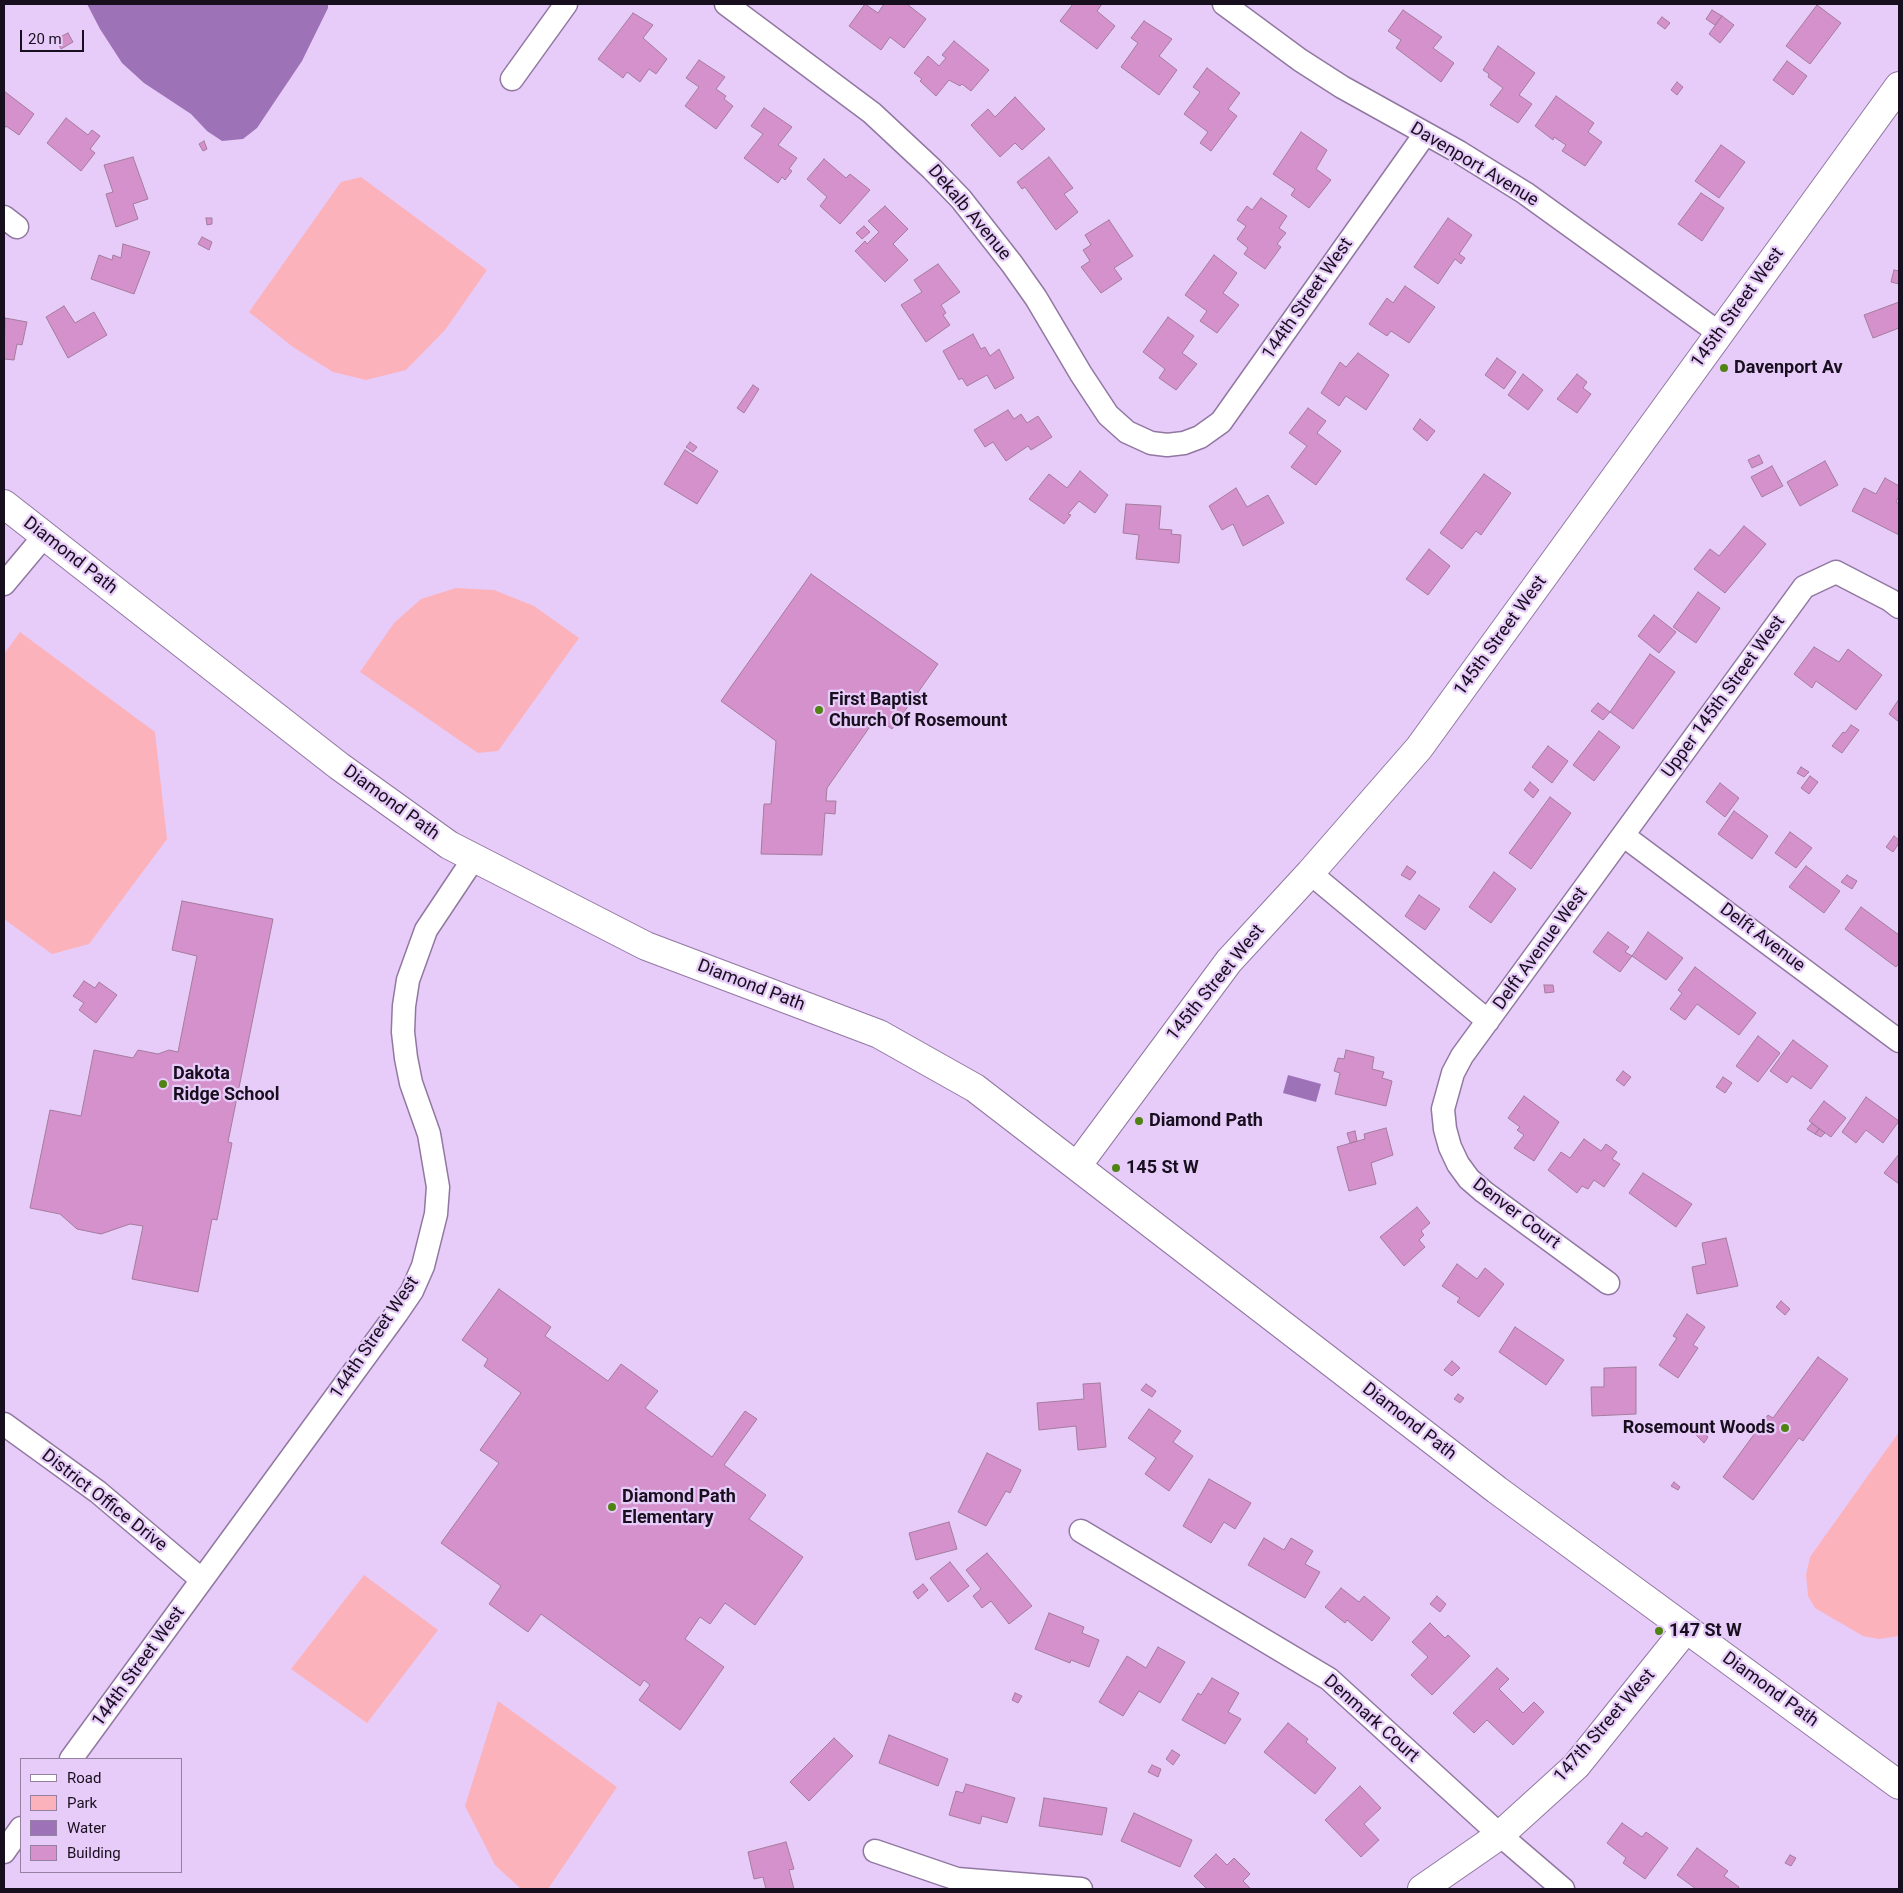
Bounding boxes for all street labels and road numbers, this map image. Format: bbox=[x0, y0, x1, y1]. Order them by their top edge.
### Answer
street label: Davenport Avenue bbox=[1406, 118, 1542, 212]
street label: Dekalb Avenue bbox=[923, 161, 1015, 265]
street label: 144th Street West bbox=[1258, 234, 1358, 364]
street label: 145th Street West bbox=[1687, 244, 1789, 372]
street label: Diamond Path bbox=[19, 513, 121, 599]
street label: 145th Street West bbox=[1450, 572, 1552, 700]
street label: Upper 145th Street West bbox=[1658, 612, 1790, 782]
street label: Diamond Path bbox=[339, 761, 443, 845]
street label: Delft Avenue West bbox=[1489, 884, 1593, 1014]
street label: Delft Avenue bbox=[1715, 899, 1809, 977]
street label: 145th Street West bbox=[1163, 921, 1269, 1045]
street label: Diamond Path bbox=[694, 956, 808, 1016]
street label: Denver Court bbox=[1468, 1174, 1564, 1254]
street label: 144th Street West bbox=[326, 1273, 424, 1403]
street label: Diamond Path bbox=[1358, 1379, 1460, 1465]
street label: District Office Drive bbox=[37, 1445, 171, 1557]
street label: 144th Street West bbox=[88, 1603, 190, 1731]
street label: Diamond Path bbox=[1718, 1648, 1822, 1732]
street label: 147th Street West bbox=[1550, 1665, 1660, 1787]
street label: Denmark Court bbox=[1319, 1671, 1423, 1767]

